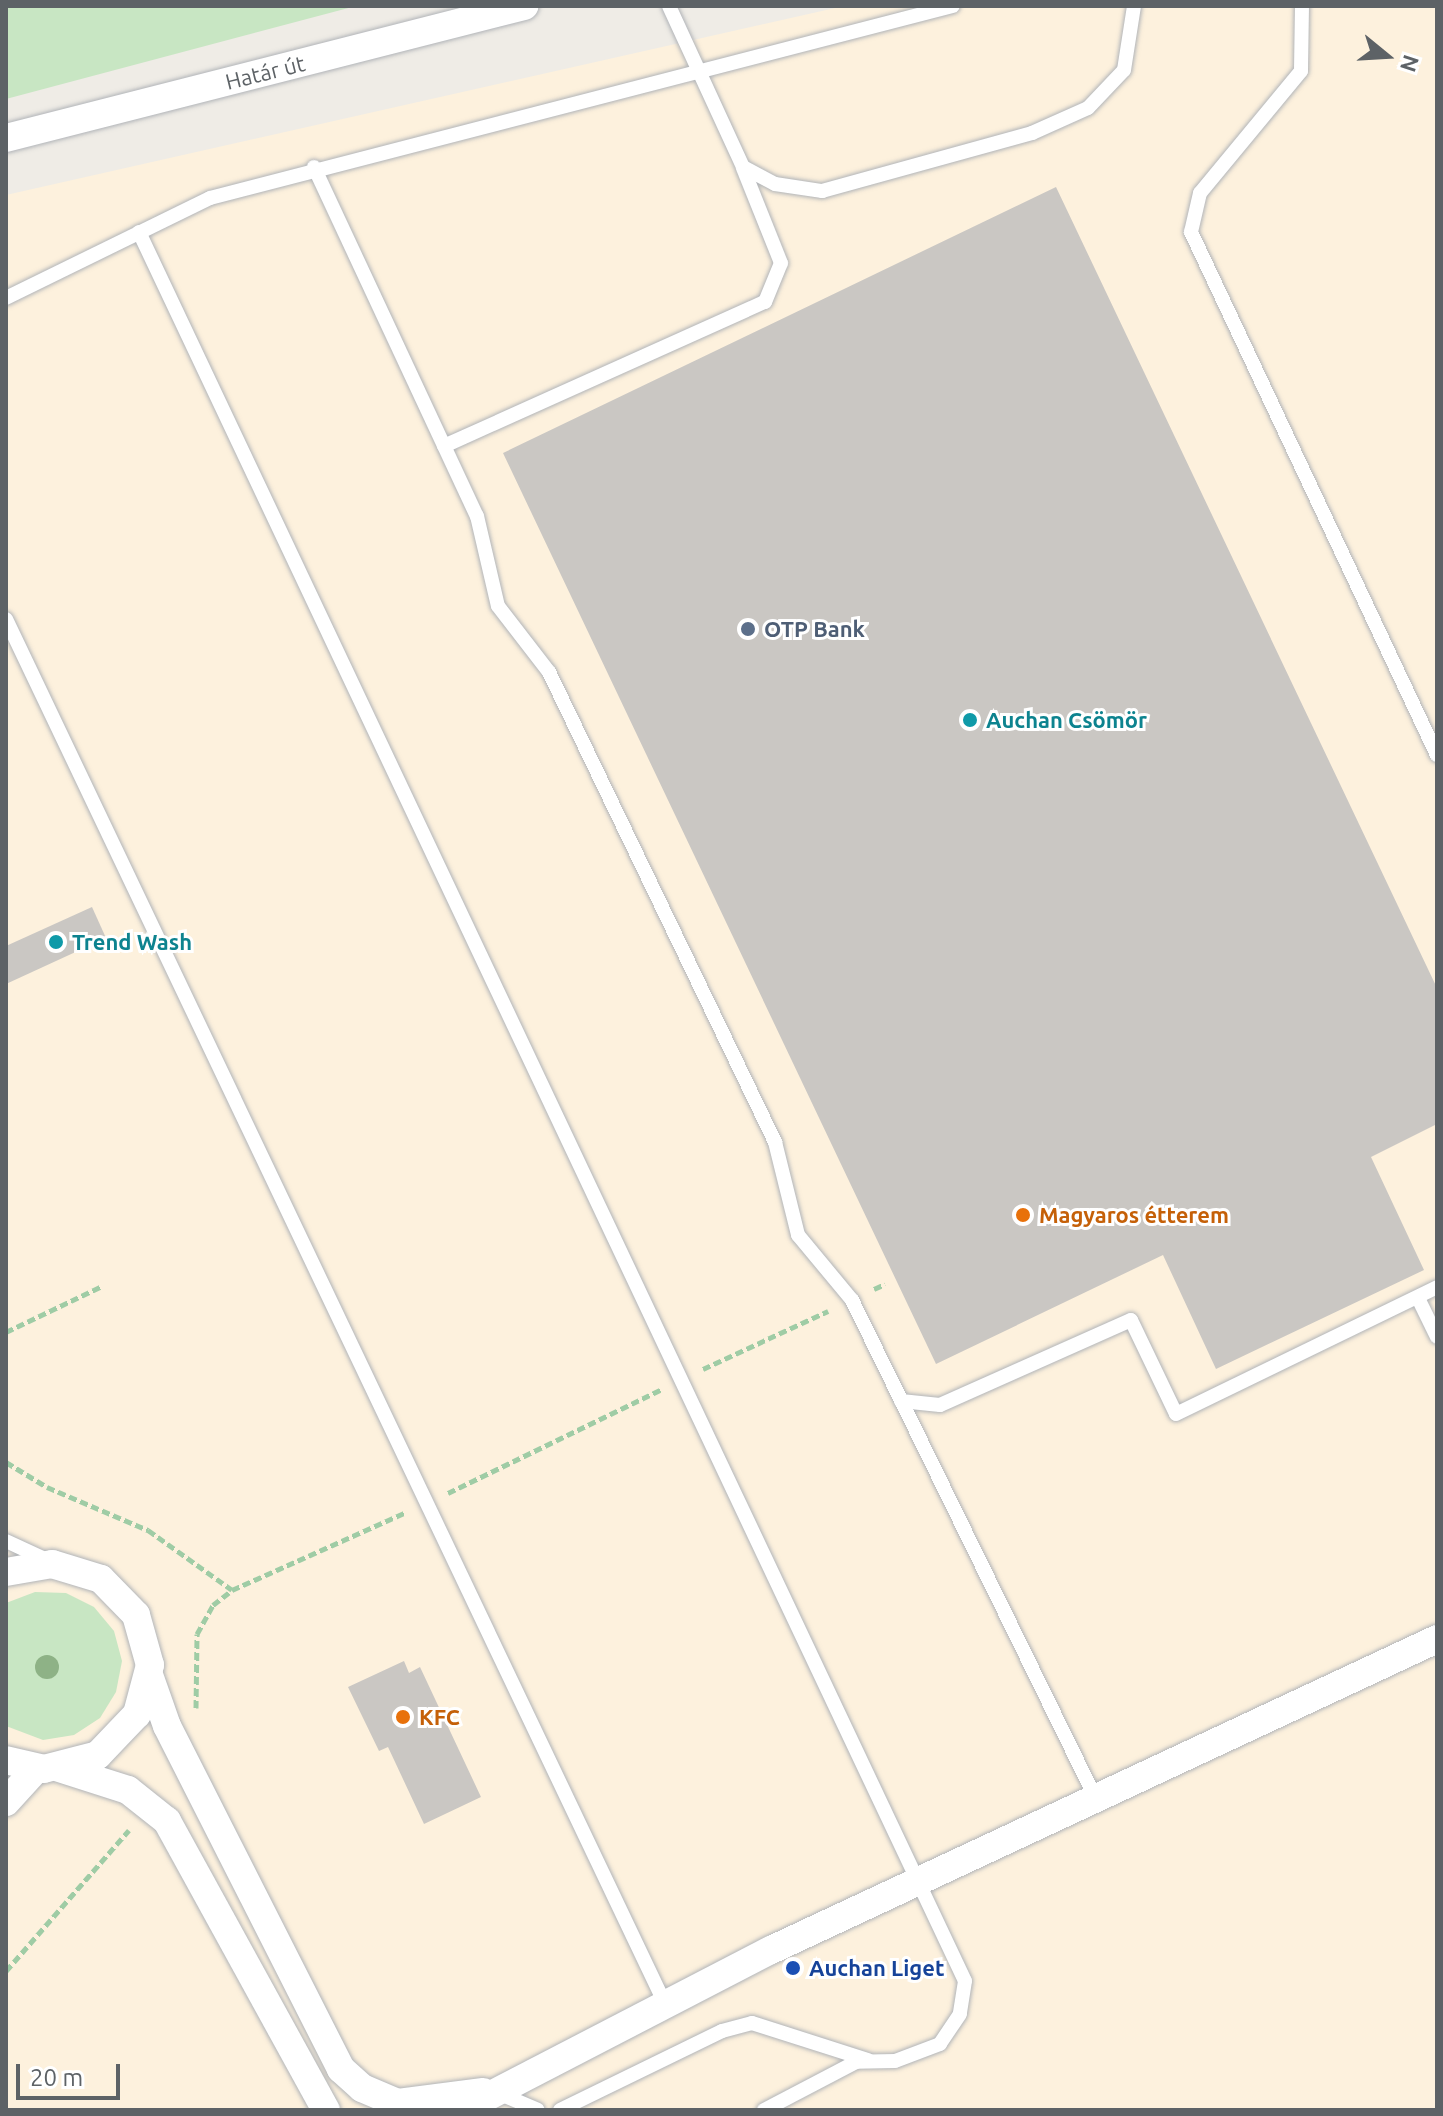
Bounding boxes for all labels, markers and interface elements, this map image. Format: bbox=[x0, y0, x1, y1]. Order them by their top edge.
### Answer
north arrow bbox=[1347, 16, 1427, 96]
street label: Határ út bbox=[222, 49, 308, 95]
text: N bbox=[1396, 52, 1425, 75]
place label: OTP Bank bbox=[764, 616, 865, 642]
marker: OTP Bank bbox=[739, 620, 757, 638]
place label: Auchan Csömör bbox=[986, 707, 1147, 733]
marker: Auchan Csömör bbox=[961, 711, 979, 729]
place label: Trend Wash bbox=[72, 929, 192, 955]
marker: Trend Wash bbox=[47, 933, 65, 951]
place label: Magyaros étterem bbox=[1039, 1202, 1229, 1228]
marker: Magyaros étterem bbox=[1014, 1206, 1032, 1224]
place label: KFC bbox=[419, 1704, 460, 1730]
marker: KFC bbox=[394, 1708, 412, 1726]
place label: Auchan Liget bbox=[809, 1955, 944, 1981]
marker: Auchan Liget bbox=[784, 1959, 802, 1977]
scale bar bbox=[20, 2048, 124, 2098]
text: 20 m bbox=[30, 2064, 83, 2091]

